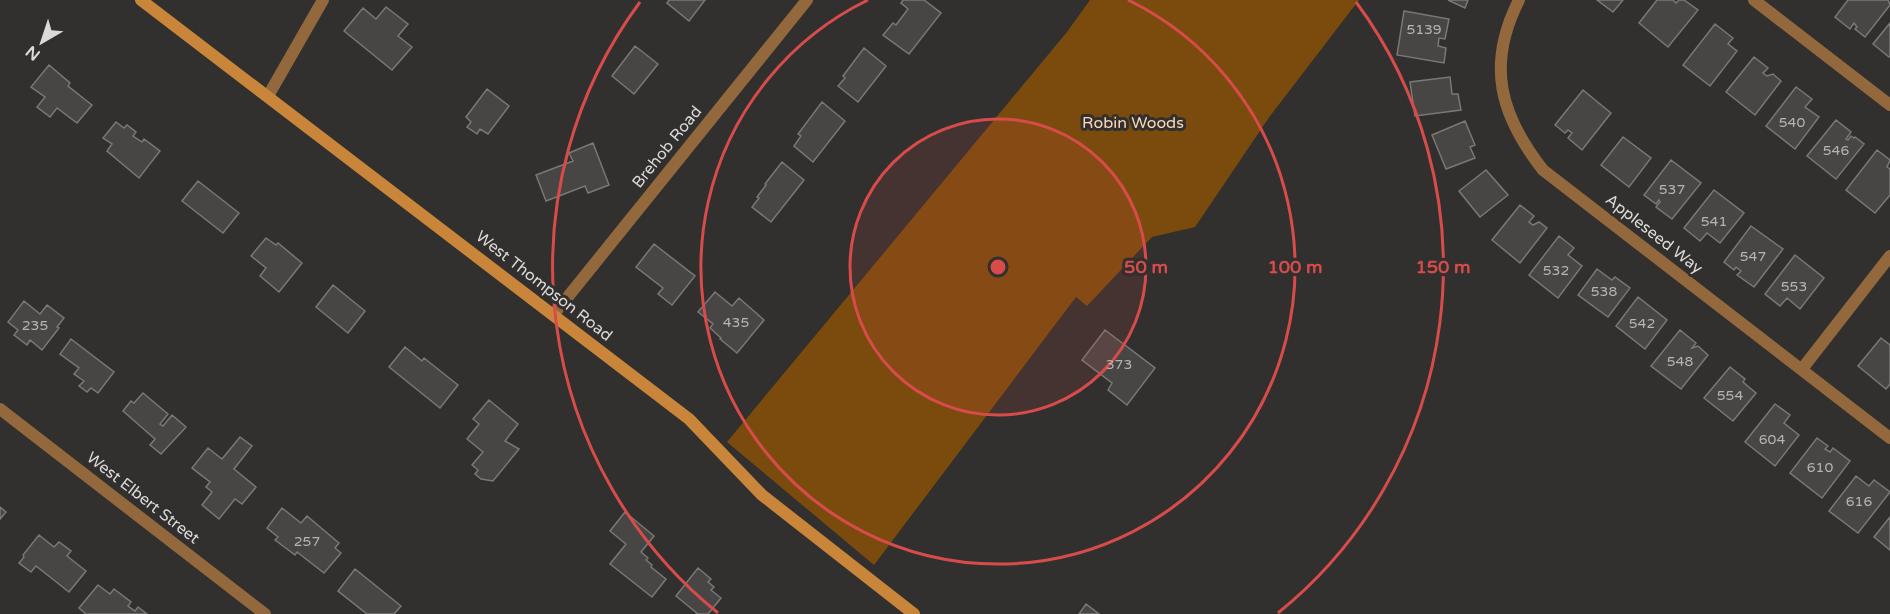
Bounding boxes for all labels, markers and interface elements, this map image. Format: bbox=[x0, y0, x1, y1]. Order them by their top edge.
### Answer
north arrow bbox=[12, 12, 72, 72]
house number: 5139 bbox=[1406, 21, 1442, 38]
text: N bbox=[22, 41, 44, 65]
street label: Brehob Road bbox=[628, 102, 706, 192]
park label: Robin Woods bbox=[1082, 113, 1184, 133]
house number: 540 bbox=[1779, 114, 1805, 131]
house number: 546 bbox=[1823, 142, 1849, 159]
house number: 537 bbox=[1659, 181, 1685, 198]
street label: Appleseed Way bbox=[1601, 190, 1707, 278]
house number: 541 bbox=[1701, 213, 1727, 230]
street label: West Thompson Road bbox=[472, 226, 616, 346]
house number: 547 bbox=[1740, 248, 1766, 265]
text: 50 m bbox=[1124, 256, 1168, 278]
text: 100 m bbox=[1267, 256, 1323, 278]
text: 150 m bbox=[1415, 256, 1471, 278]
centre of rings bbox=[988, 257, 1008, 277]
house number: 532 bbox=[1543, 262, 1569, 279]
house number: 553 bbox=[1781, 278, 1807, 295]
house number: 538 bbox=[1591, 283, 1617, 300]
house number: 435 bbox=[723, 314, 749, 331]
house number: 542 bbox=[1629, 315, 1655, 332]
house number: 235 bbox=[22, 317, 48, 334]
house number: 548 bbox=[1667, 353, 1693, 370]
house number: 373 bbox=[1106, 356, 1132, 373]
house number: 554 bbox=[1717, 387, 1743, 404]
house number: 604 bbox=[1759, 431, 1785, 448]
street label: West Elbert Street bbox=[83, 448, 203, 548]
house number: 610 bbox=[1807, 459, 1833, 476]
house number: 616 bbox=[1846, 493, 1872, 510]
house number: 257 bbox=[294, 533, 320, 550]

